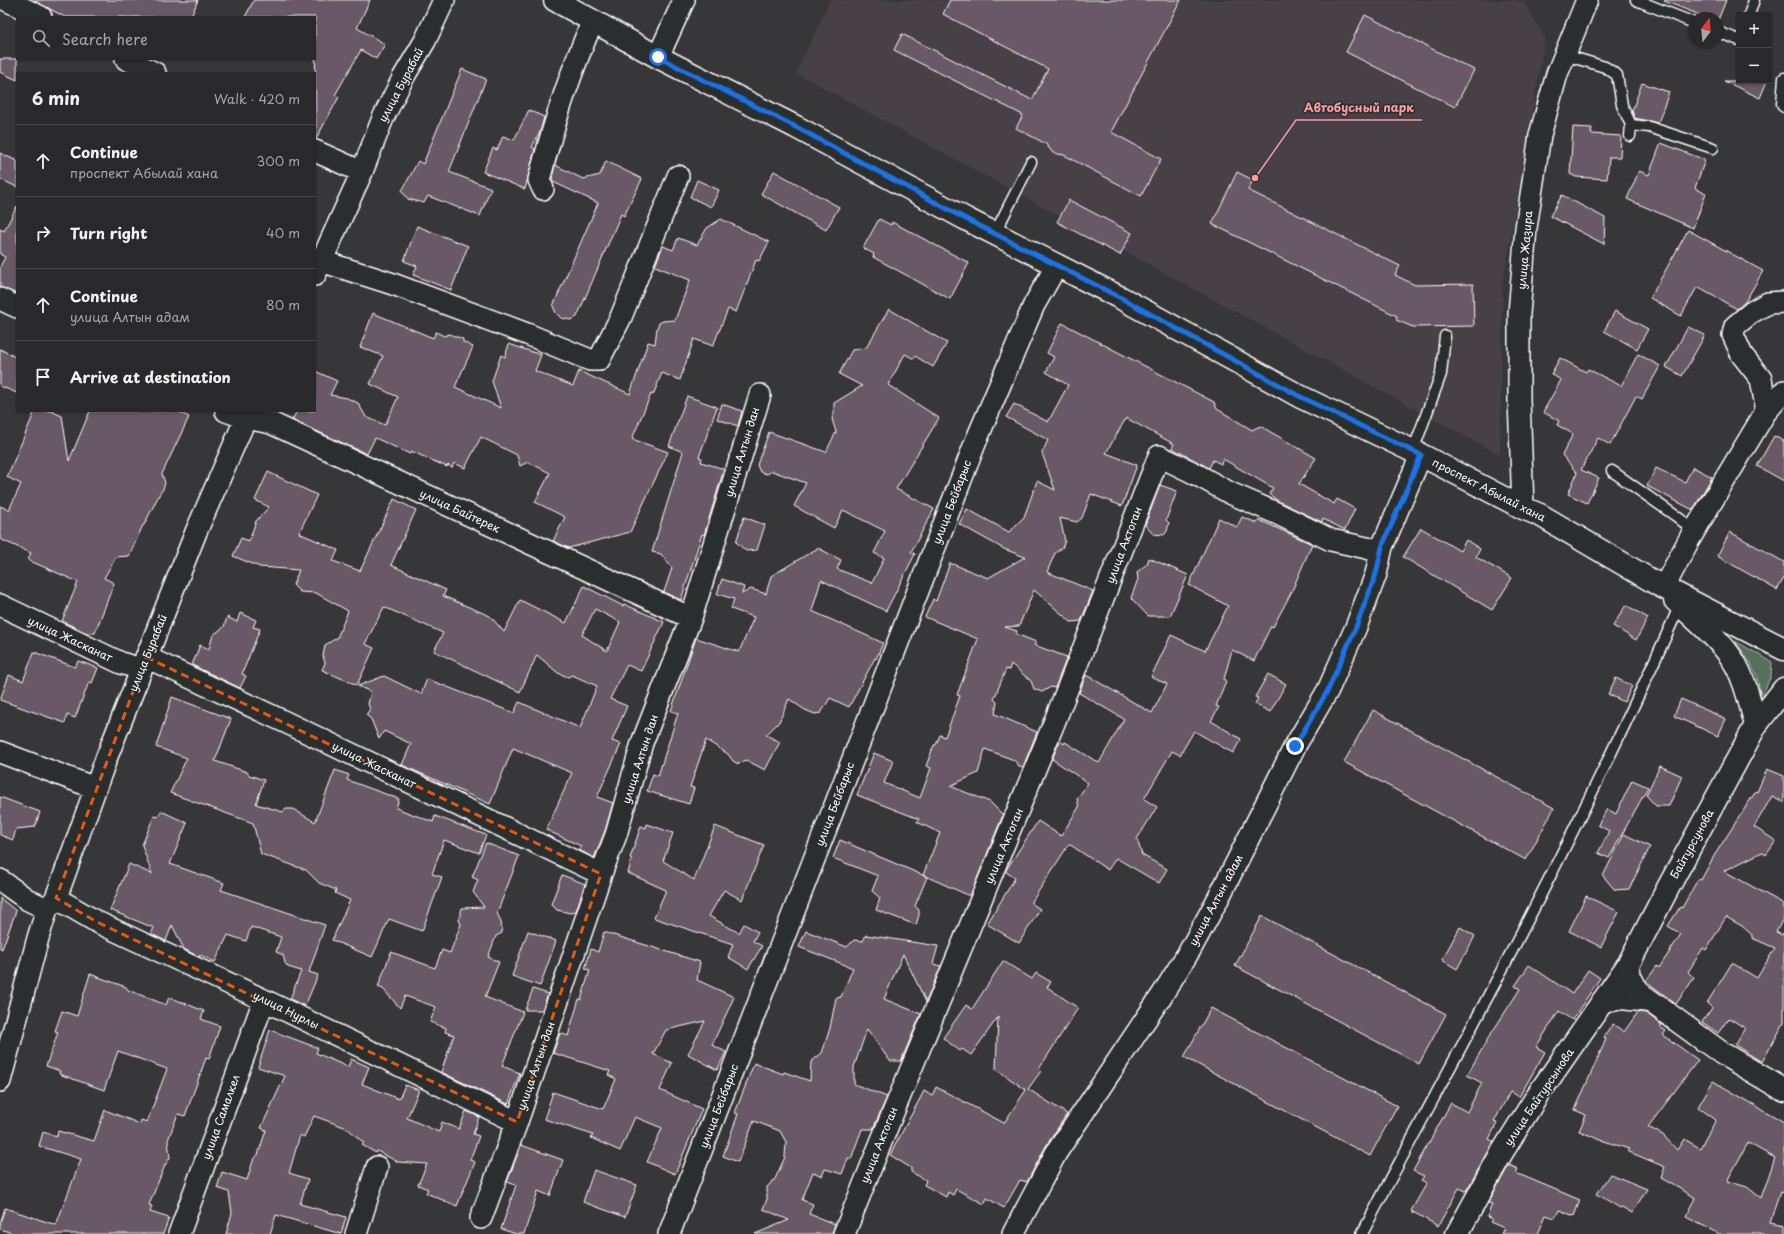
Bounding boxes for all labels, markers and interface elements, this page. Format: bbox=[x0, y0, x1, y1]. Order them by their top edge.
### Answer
north arrow bbox=[1688, 12, 1724, 48]
map controls bbox=[1736, 12, 1772, 84]
button: + bbox=[1736, 12, 1772, 48]
search box bbox=[16, 16, 316, 60]
icon: search bbox=[30, 27, 52, 49]
text: Search here bbox=[62, 27, 148, 50]
street label: улица Бурабай bbox=[374, 45, 427, 125]
route start bbox=[649, 48, 667, 66]
button: − bbox=[1736, 48, 1772, 84]
text: 6 min bbox=[32, 85, 80, 111]
text: Walk · 420 m bbox=[214, 89, 300, 108]
callout: Автобусный парк bbox=[1296, 96, 1422, 120]
text: Автобусный парк bbox=[1304, 98, 1414, 116]
text: Continue bbox=[70, 140, 138, 163]
icon: ahead bbox=[32, 150, 54, 172]
text: 300 m bbox=[256, 151, 300, 170]
text: проспект Абылай хана bbox=[70, 163, 218, 182]
street label: улица Жазира bbox=[1513, 210, 1536, 290]
text: Turn right bbox=[70, 221, 147, 244]
icon: right bbox=[32, 222, 54, 244]
text: 40 m bbox=[266, 223, 300, 242]
text: Continue bbox=[70, 284, 138, 307]
icon: ahead bbox=[32, 294, 54, 316]
text: 80 m bbox=[266, 295, 300, 314]
text: улица Алтын адам bbox=[70, 307, 190, 326]
text: Arrive at destination bbox=[70, 365, 231, 388]
icon: arrive bbox=[32, 366, 54, 388]
street label: улица Алтын дан bbox=[720, 405, 763, 499]
street label: проспект Абылай хана bbox=[1430, 454, 1549, 526]
street label: улица Бейбарыс bbox=[928, 457, 975, 546]
street label: улица Байтерек bbox=[417, 484, 504, 537]
street label: улица Актоган bbox=[1101, 504, 1146, 586]
street label: улица Жасканат bbox=[25, 611, 116, 666]
street label: улица Бурабай bbox=[124, 612, 171, 694]
street label: улица Алтын дан bbox=[617, 712, 662, 806]
street label: улица Жасканат bbox=[329, 737, 420, 793]
route end bbox=[1286, 737, 1304, 755]
street label: улица Бейбарыс bbox=[811, 759, 858, 848]
street label: улица Актоган bbox=[980, 805, 1027, 886]
street label: Байтурсунова bbox=[1665, 806, 1718, 882]
street label: улица Алтын адам bbox=[1184, 851, 1247, 949]
street label: улица Нурлы bbox=[250, 986, 322, 1033]
street label: улица Алтын дан bbox=[512, 1019, 559, 1113]
street label: улица Байтурсынова bbox=[1500, 1044, 1578, 1149]
street label: улица Бейбарыс bbox=[695, 1061, 742, 1150]
street label: улица Самалкел bbox=[197, 1072, 244, 1162]
street label: улица Актоган bbox=[855, 1104, 902, 1186]

